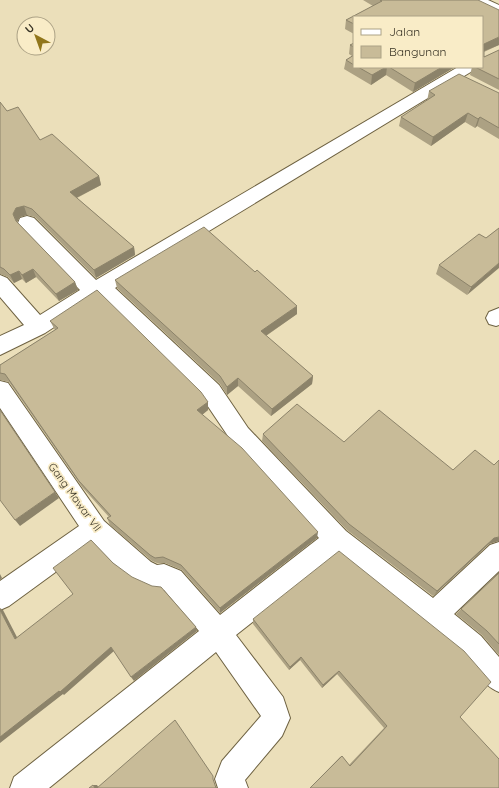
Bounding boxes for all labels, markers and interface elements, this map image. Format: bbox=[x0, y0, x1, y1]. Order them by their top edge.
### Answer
north arrow bbox=[16, 16, 56, 56]
legend bbox=[353, 16, 483, 68]
text: U bbox=[22, 21, 37, 36]
text: Jalan bbox=[389, 24, 420, 39]
text: Bangunan bbox=[389, 44, 446, 59]
street label: Gang Mawar VII bbox=[45, 460, 105, 534]

